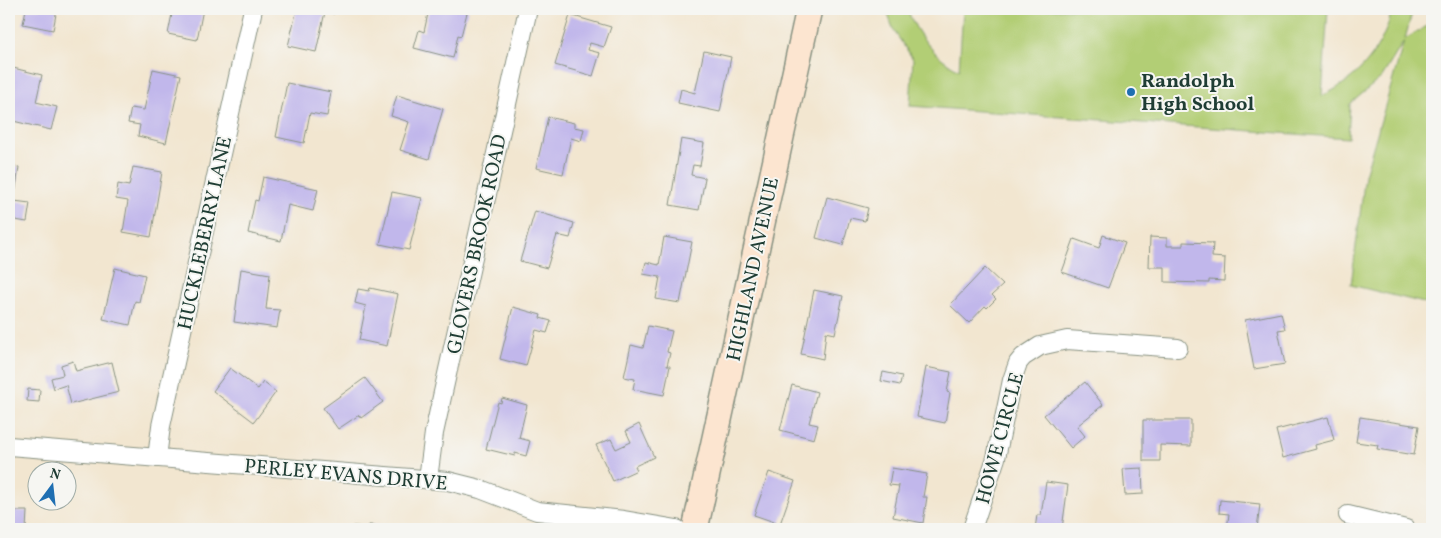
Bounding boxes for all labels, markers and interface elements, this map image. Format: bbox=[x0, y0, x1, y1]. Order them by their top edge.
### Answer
place label: Randolph High School bbox=[1141, 68, 1254, 119]
marker: Randolph High School bbox=[1125, 86, 1137, 98]
street label: GLOVERS BROOK ROAD bbox=[441, 132, 515, 357]
street label: HUCKLEBERRY LANE bbox=[172, 134, 240, 333]
street label: HIGHLAND AVENUE bbox=[721, 175, 787, 364]
street label: HOWE CIRCLE bbox=[970, 369, 1032, 508]
street label: PERLEY EVANS DRIVE bbox=[243, 453, 449, 499]
north arrow bbox=[28, 460, 78, 510]
text: N bbox=[48, 464, 62, 485]

